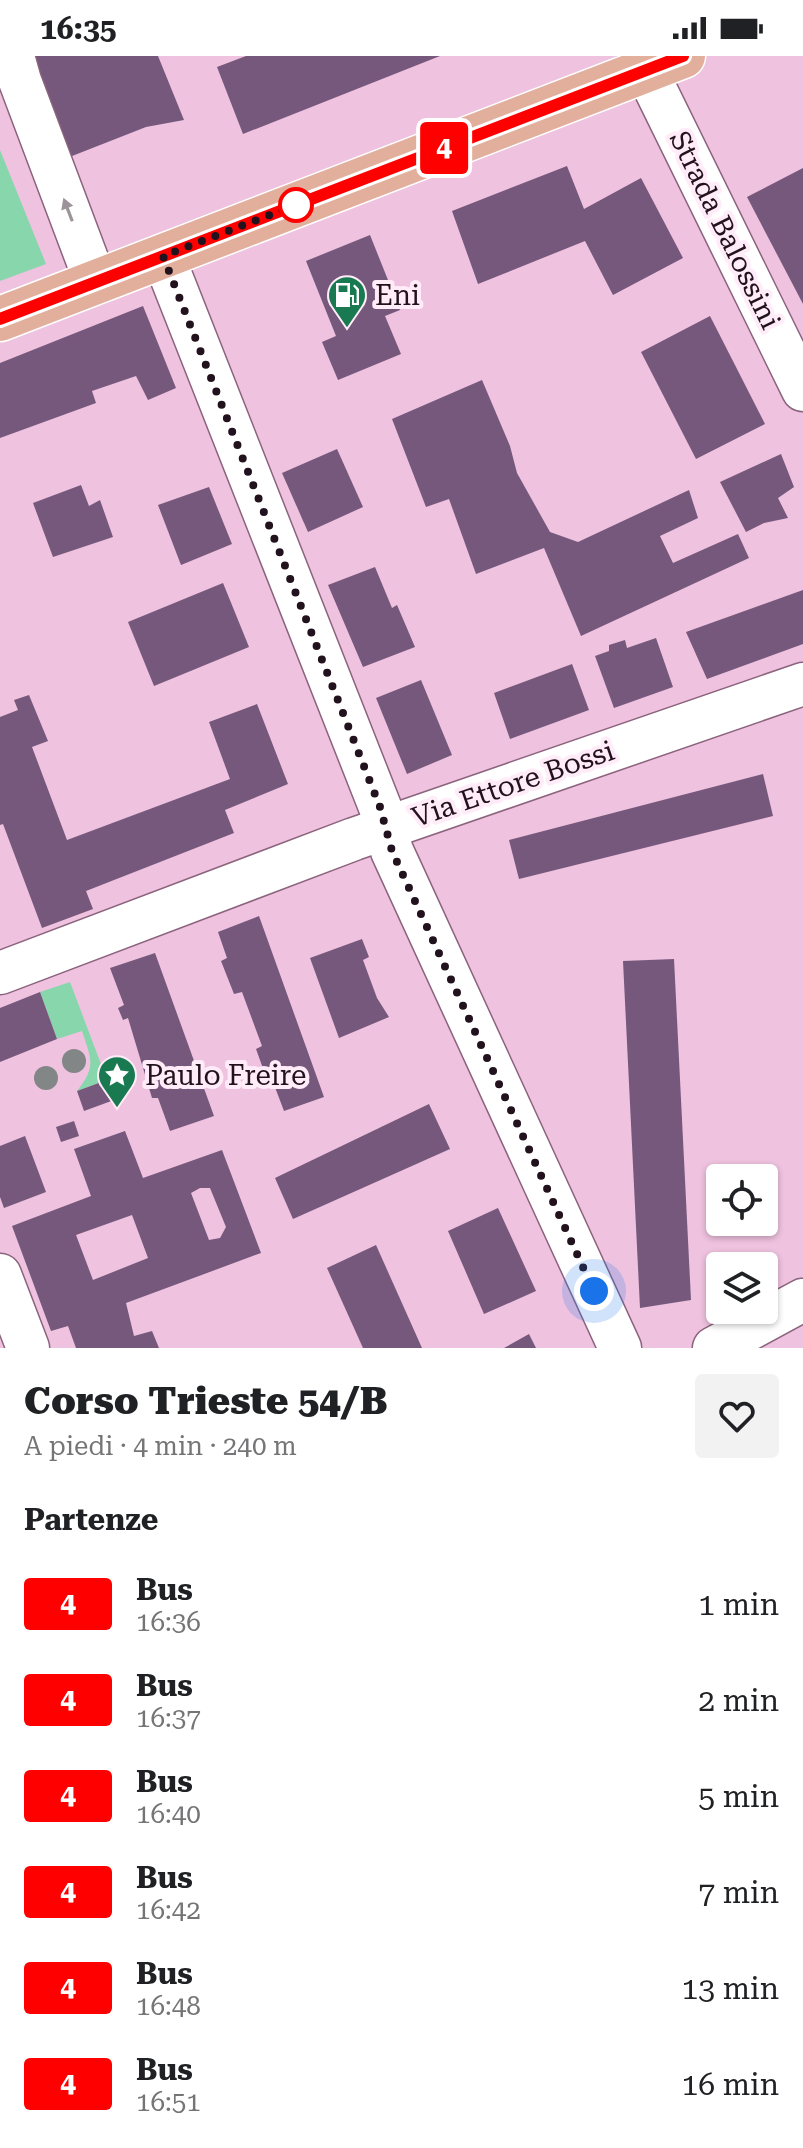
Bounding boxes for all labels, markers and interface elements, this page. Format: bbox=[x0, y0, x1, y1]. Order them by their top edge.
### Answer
text: 16:35 bbox=[40, 11, 117, 46]
line badge: 4 bbox=[418, 122, 470, 174]
street label: Strada Balossini bbox=[663, 126, 787, 334]
text: 4 bbox=[436, 131, 452, 164]
unlabelled marker bbox=[279, 188, 313, 222]
one-way arrow bbox=[61, 197, 74, 221]
fuel station icon: Eni bbox=[326, 274, 368, 329]
place label: Eni bbox=[375, 279, 420, 312]
street label: Via Ettore Bossi bbox=[407, 734, 619, 834]
place icon: Paulo Freire bbox=[96, 1054, 138, 1109]
place label: Paulo Freire bbox=[145, 1059, 306, 1092]
map controls bbox=[706, 1164, 778, 1324]
button: locate bbox=[706, 1164, 778, 1236]
button: layers bbox=[706, 1252, 778, 1324]
your location bbox=[574, 1271, 614, 1311]
button: heart bbox=[695, 1374, 779, 1458]
text: Corso Trieste 54/B bbox=[24, 1379, 388, 1423]
text: A piedi · 4 min · 240 m bbox=[24, 1431, 297, 1461]
text: Partenze bbox=[24, 1502, 158, 1537]
text: Bus bbox=[136, 1572, 193, 1607]
text: 4 bbox=[60, 1587, 76, 1620]
text: 1 min bbox=[698, 1587, 779, 1622]
text: 16:36 bbox=[136, 1607, 201, 1637]
text: Bus bbox=[136, 1668, 193, 1703]
text: 4 bbox=[60, 1683, 76, 1716]
text: 2 min bbox=[698, 1683, 779, 1718]
text: 16:37 bbox=[136, 1703, 201, 1733]
text: Bus bbox=[136, 1764, 193, 1799]
text: 4 bbox=[60, 1779, 76, 1812]
text: 5 min bbox=[698, 1779, 779, 1814]
text: 16:40 bbox=[136, 1799, 201, 1829]
text: Bus bbox=[136, 1860, 193, 1895]
text: 4 bbox=[60, 1875, 76, 1908]
text: 7 min bbox=[698, 1875, 779, 1910]
text: 16:42 bbox=[136, 1895, 201, 1925]
text: Bus bbox=[136, 1956, 193, 1991]
text: 4 bbox=[60, 1971, 76, 2004]
text: 13 min bbox=[682, 1971, 779, 2006]
text: 16:48 bbox=[136, 1991, 201, 2021]
text: Bus bbox=[136, 2052, 193, 2087]
text: 4 bbox=[60, 2067, 76, 2100]
text: 16 min bbox=[682, 2067, 779, 2102]
text: 16:51 bbox=[136, 2087, 201, 2117]

